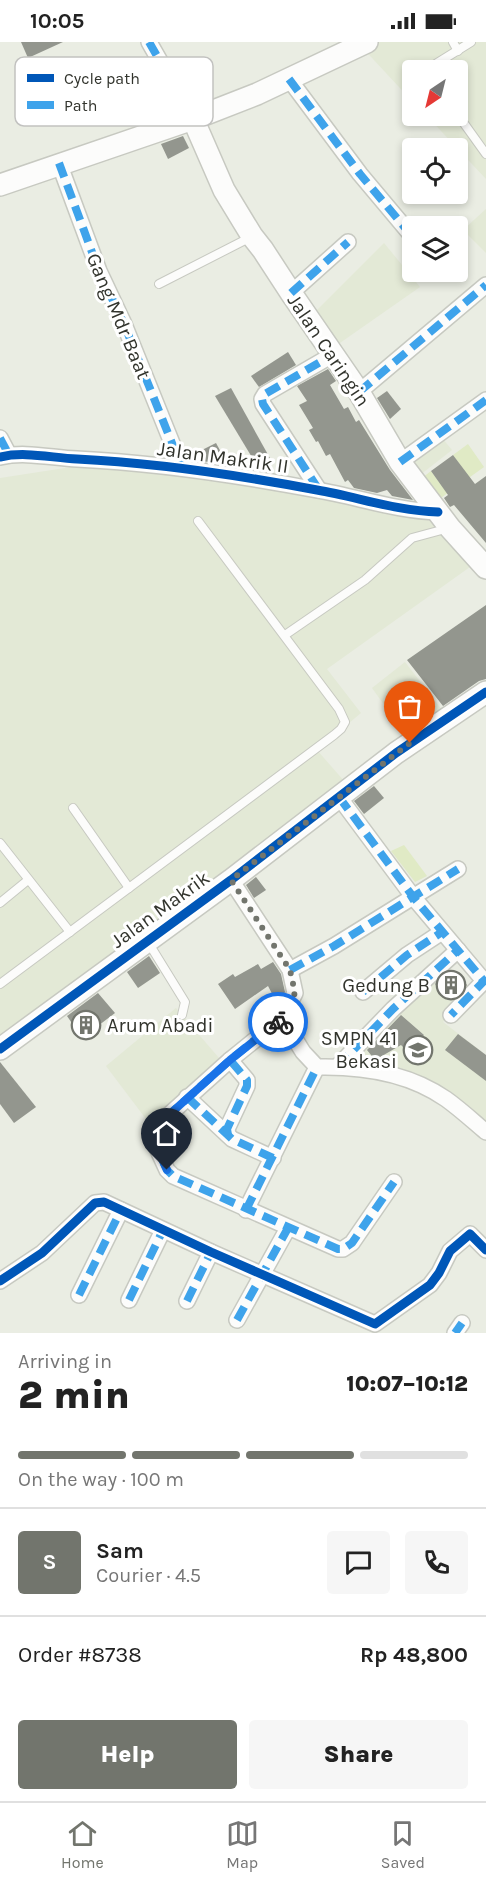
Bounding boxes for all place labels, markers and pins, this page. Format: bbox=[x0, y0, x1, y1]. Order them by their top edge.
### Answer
pin bbox=[384, 681, 435, 743]
building icon: Gedung B bbox=[435, 969, 467, 1001]
place label: Gedung B bbox=[342, 974, 430, 997]
building icon: Arum Abadi bbox=[70, 1009, 102, 1041]
place label: Arum Abadi bbox=[107, 1014, 213, 1037]
place label: SMPN 41 Bekasi bbox=[321, 1027, 397, 1073]
school or university icon: SMPN 41 Bekasi bbox=[402, 1034, 434, 1066]
pin bbox=[141, 1108, 192, 1170]

